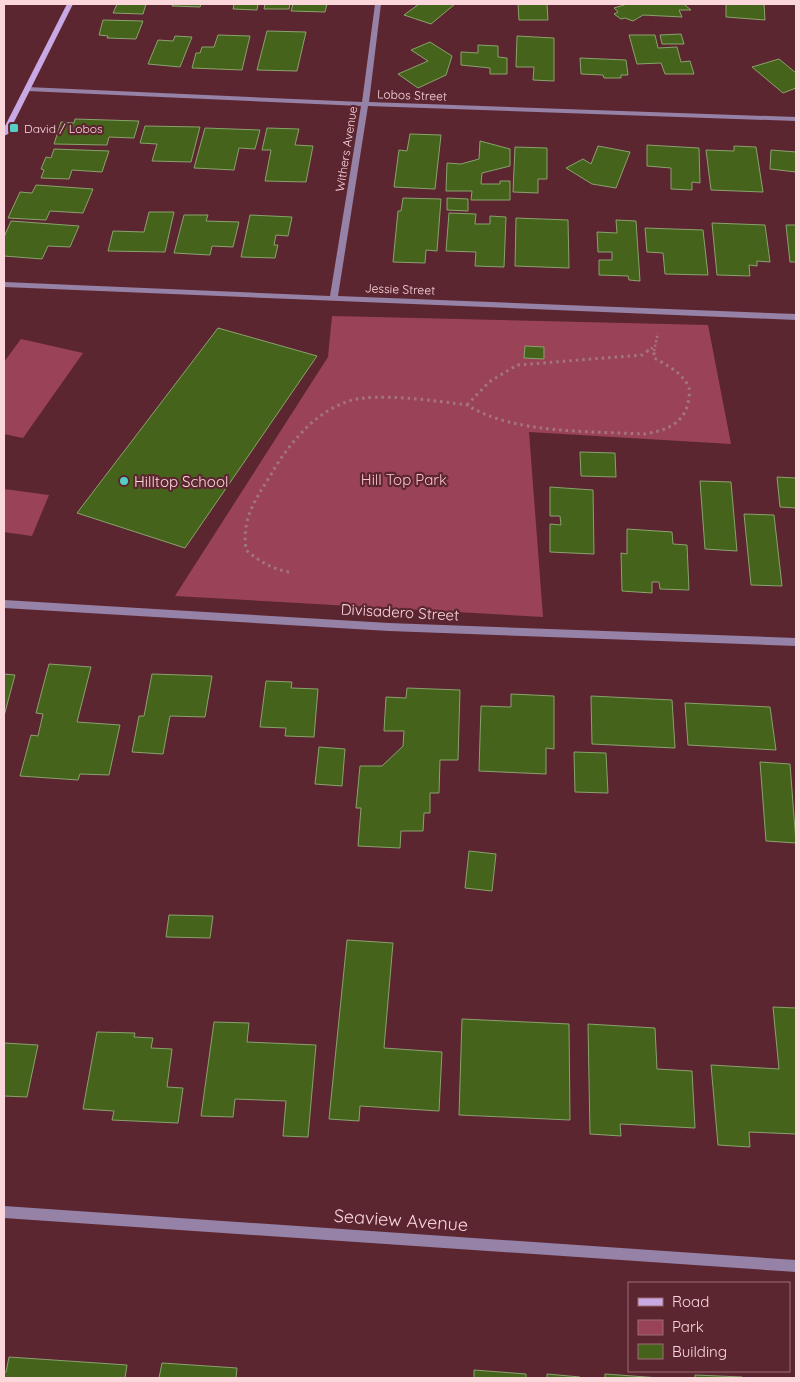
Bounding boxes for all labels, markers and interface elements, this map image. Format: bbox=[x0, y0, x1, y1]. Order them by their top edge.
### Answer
street label: Lobos Street bbox=[377, 86, 447, 104]
street label: Withers Avenue bbox=[332, 105, 360, 193]
place label: David / Lobos bbox=[24, 121, 103, 136]
marker: David / Lobos bbox=[8, 122, 20, 134]
street label: Jessie Street bbox=[365, 280, 435, 298]
park label: Hill Top Park bbox=[361, 470, 447, 489]
place label: Hilltop School bbox=[134, 472, 228, 491]
marker: Hilltop School bbox=[118, 475, 130, 487]
street label: Divisadero Street bbox=[340, 599, 460, 625]
street label: Seaview Avenue bbox=[333, 1204, 469, 1236]
legend bbox=[628, 1282, 790, 1372]
text: Road bbox=[672, 1292, 709, 1311]
text: Park bbox=[672, 1317, 704, 1336]
text: Building bbox=[672, 1342, 727, 1361]

